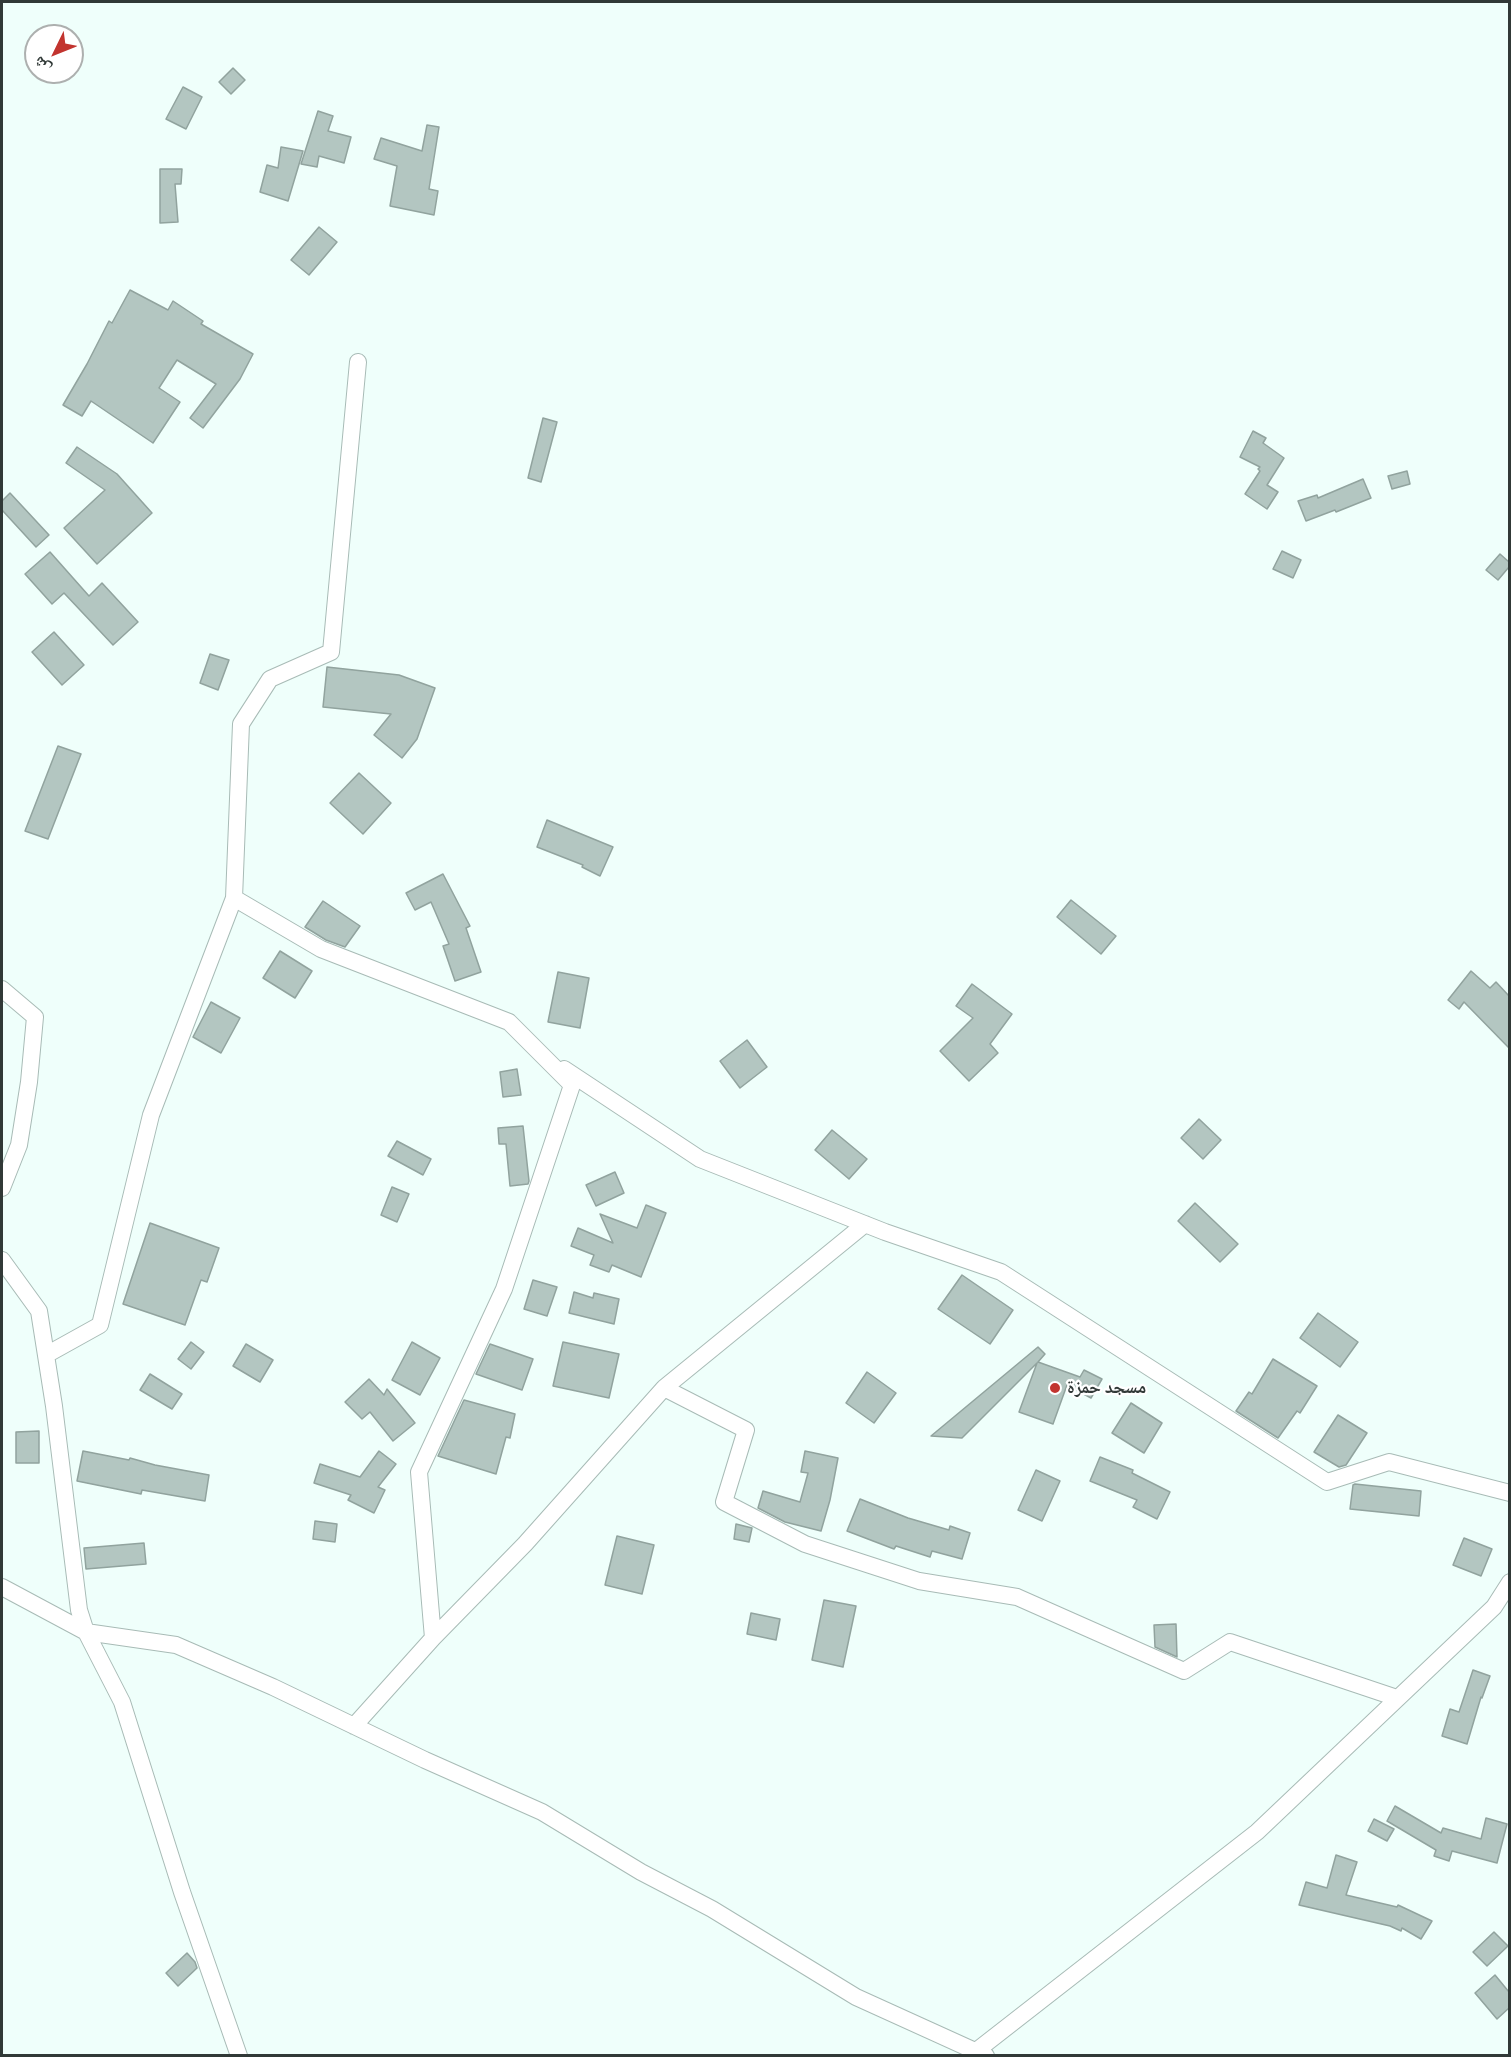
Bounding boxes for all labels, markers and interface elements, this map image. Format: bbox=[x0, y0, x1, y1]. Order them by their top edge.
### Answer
north arrow bbox=[24, 24, 84, 84]
text: ش bbox=[28, 51, 56, 79]
place label: مسجد حمزة bbox=[1067, 1377, 1146, 1399]
marker: مسجد حمزة bbox=[1048, 1381, 1062, 1395]

